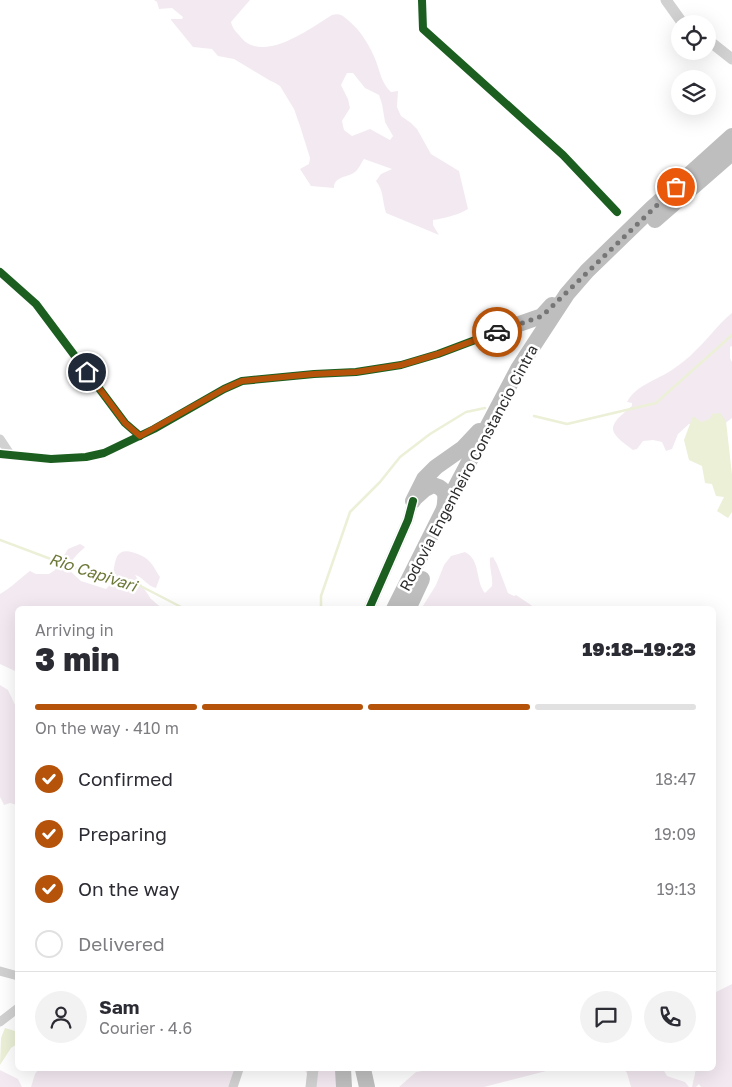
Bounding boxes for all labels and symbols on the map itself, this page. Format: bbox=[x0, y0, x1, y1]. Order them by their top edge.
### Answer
pin bbox=[655, 166, 697, 208]
courier bbox=[472, 307, 522, 357]
street label: Rodovia Engenheiro Constancio Cintra bbox=[395, 341, 541, 594]
pin bbox=[66, 351, 108, 393]
water label: Rio Capivari bbox=[47, 548, 141, 596]

